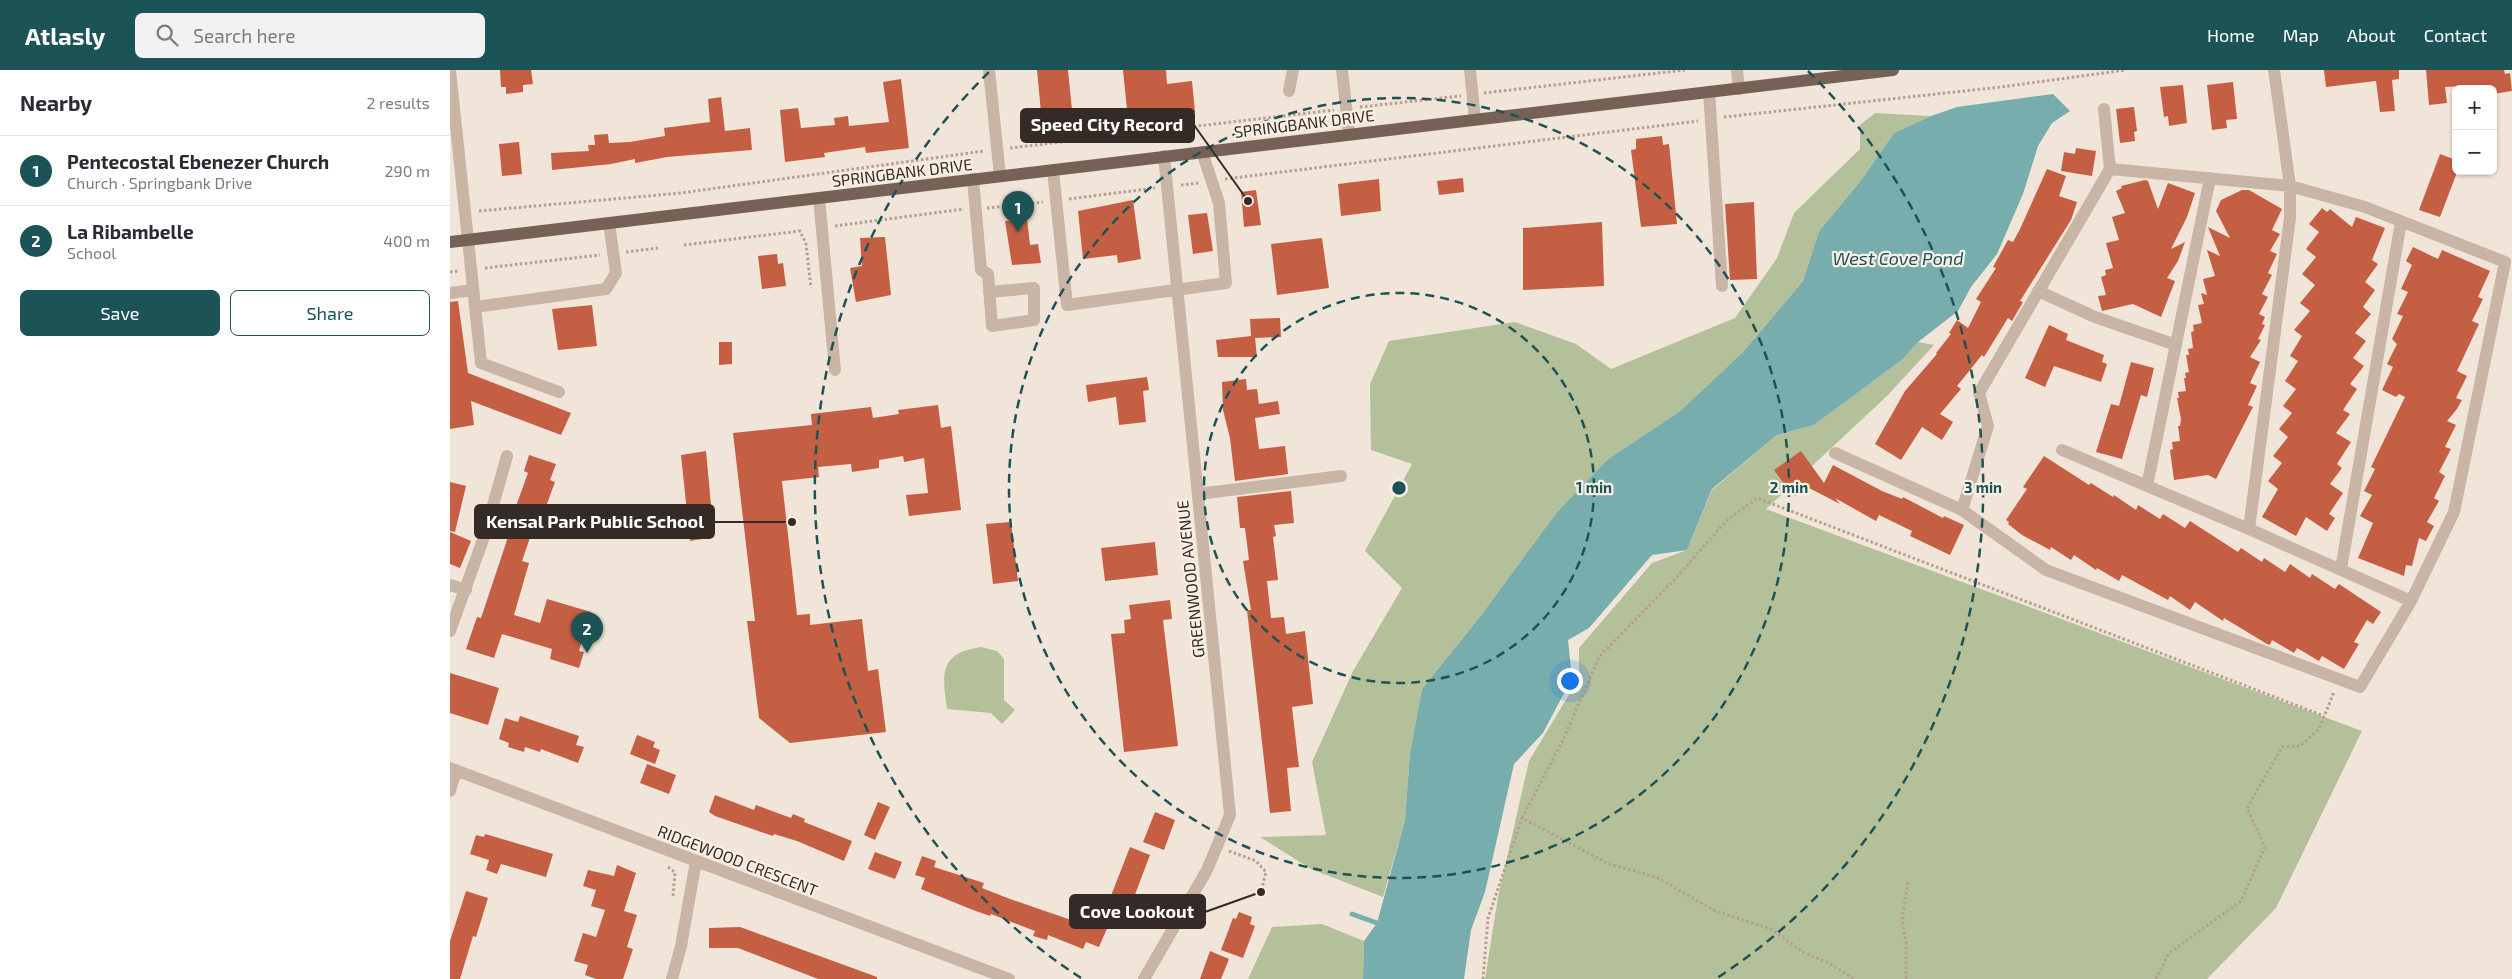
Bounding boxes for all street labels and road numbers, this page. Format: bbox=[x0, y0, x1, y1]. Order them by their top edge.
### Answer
street label: SPRINGBANK DRIVE bbox=[1233, 105, 1375, 141]
street label: SPRINGBANK DRIVE bbox=[831, 154, 973, 190]
street label: GREENWOOD AVENUE bbox=[1172, 499, 1208, 659]
street label: RIDGEWOOD CRESCENT bbox=[655, 821, 821, 899]

